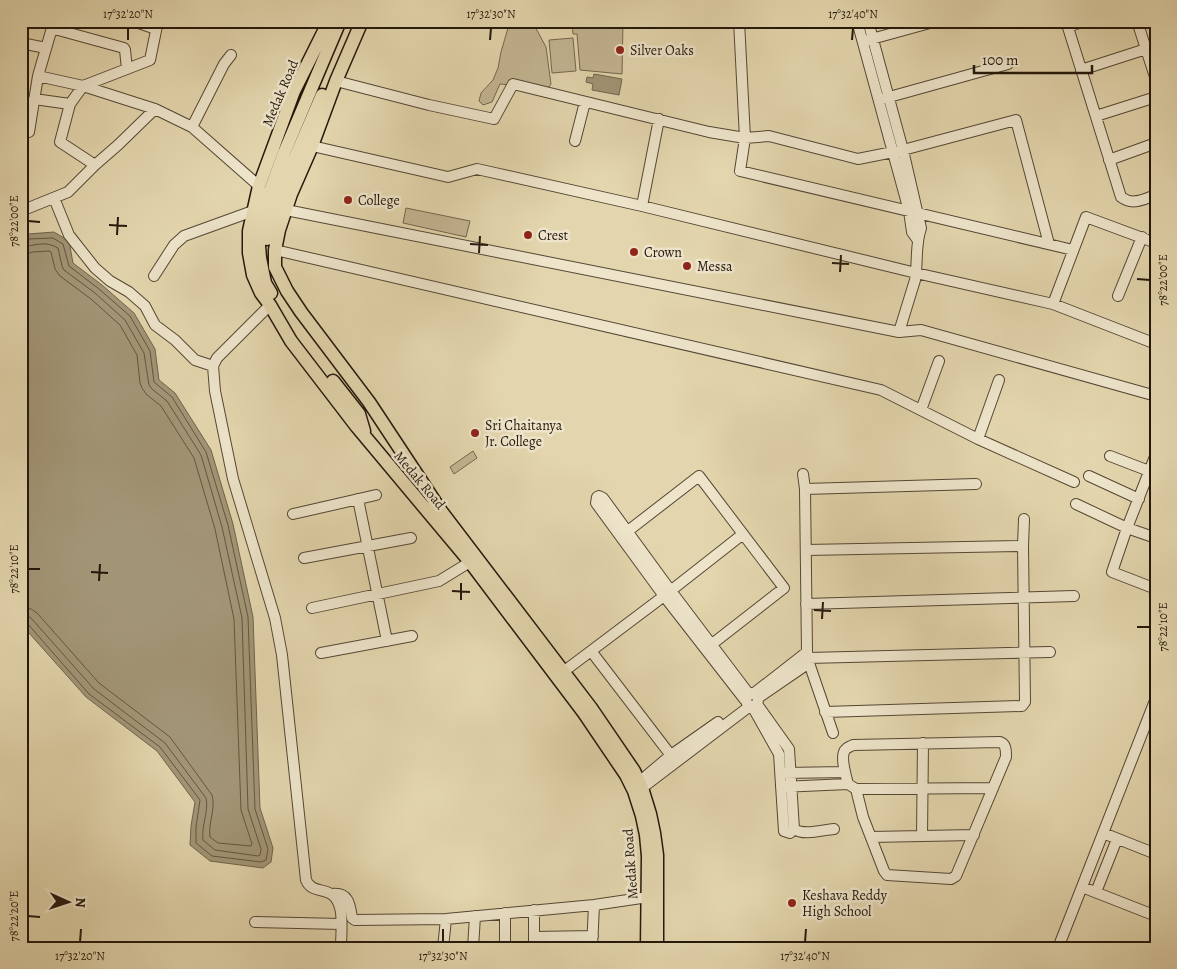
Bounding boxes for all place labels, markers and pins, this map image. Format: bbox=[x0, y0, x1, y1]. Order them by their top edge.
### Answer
place label: Silver Oaks bbox=[630, 41, 694, 60]
marker: Silver Oaks bbox=[614, 44, 626, 56]
place label: College bbox=[358, 191, 400, 210]
marker: College bbox=[342, 194, 354, 206]
place label: Crest bbox=[538, 226, 569, 245]
marker: Crest bbox=[522, 229, 534, 241]
place label: Crown bbox=[644, 243, 682, 262]
marker: Crown bbox=[628, 246, 640, 258]
place label: Messa bbox=[697, 257, 733, 276]
marker: Messa bbox=[681, 260, 693, 272]
place label: Sri Chaitanya Jr. College bbox=[485, 416, 563, 451]
marker: Sri Chaitanya Jr. College bbox=[469, 427, 481, 439]
place label: Keshava Reddy High School bbox=[802, 886, 888, 921]
marker: Keshava Reddy High School bbox=[786, 897, 798, 909]

